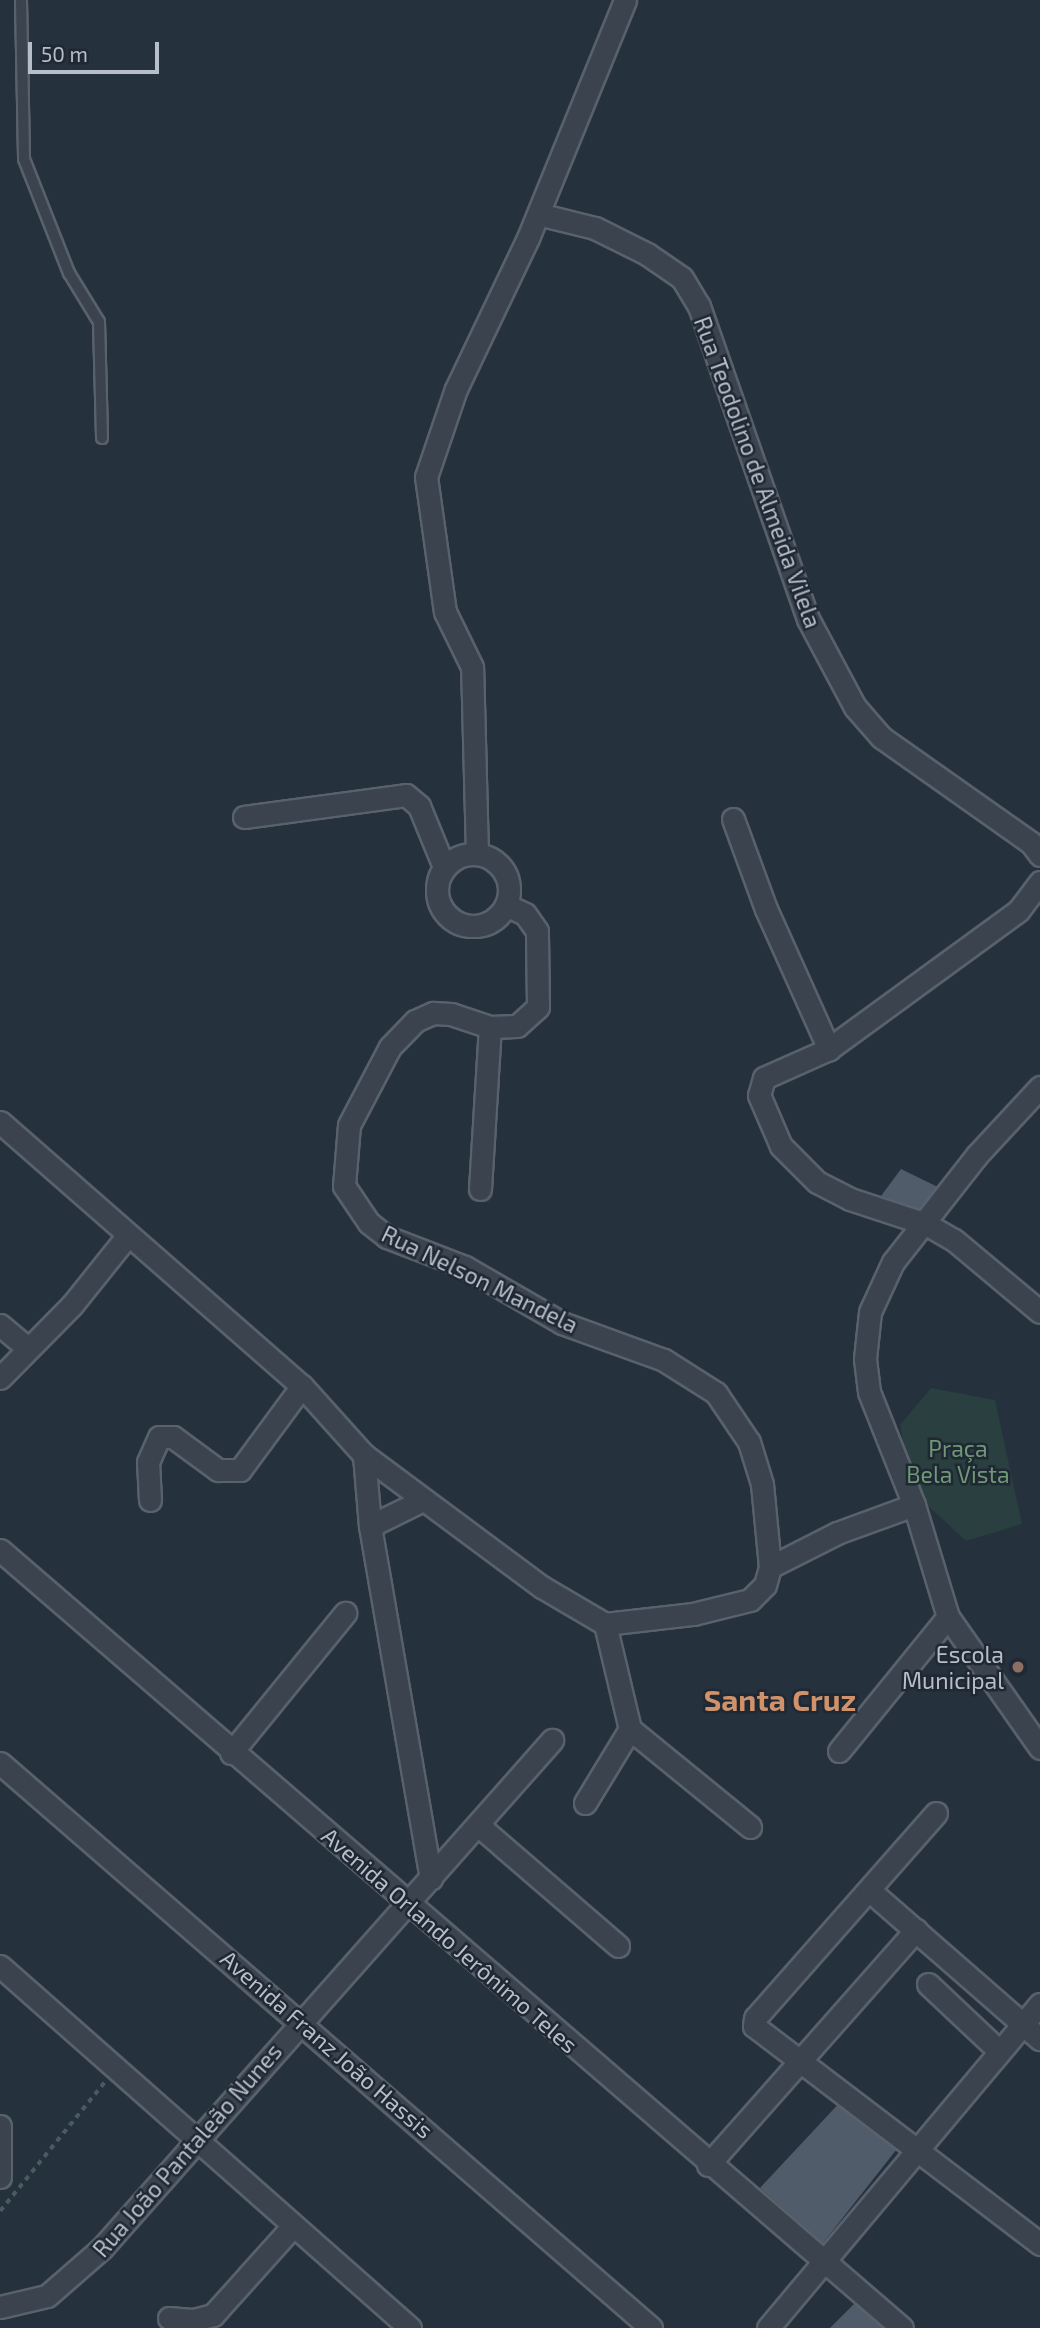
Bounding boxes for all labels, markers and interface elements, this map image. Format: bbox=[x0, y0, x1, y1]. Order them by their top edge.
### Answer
scale bar bbox=[32, 28, 163, 72]
text: 50 m bbox=[41, 41, 88, 66]
street label: Rua Teodolino de Almeida Vilela bbox=[688, 312, 828, 632]
street label: Rua Nelson Mandela bbox=[377, 1220, 583, 1338]
park label: Praça Bela Vista bbox=[906, 1434, 1010, 1488]
place label: Escola Municipal bbox=[902, 1640, 1004, 1694]
marker: Escola Municipal bbox=[1010, 1659, 1026, 1675]
district label: Santa Cruz bbox=[704, 1681, 856, 1717]
street label: Avenida Orlando Jerônimo Teles bbox=[316, 1821, 584, 2059]
street label: Avenida Franz João Hassis bbox=[215, 1944, 439, 2144]
street label: Rua João Pantaleão Nunes bbox=[87, 2037, 287, 2263]

